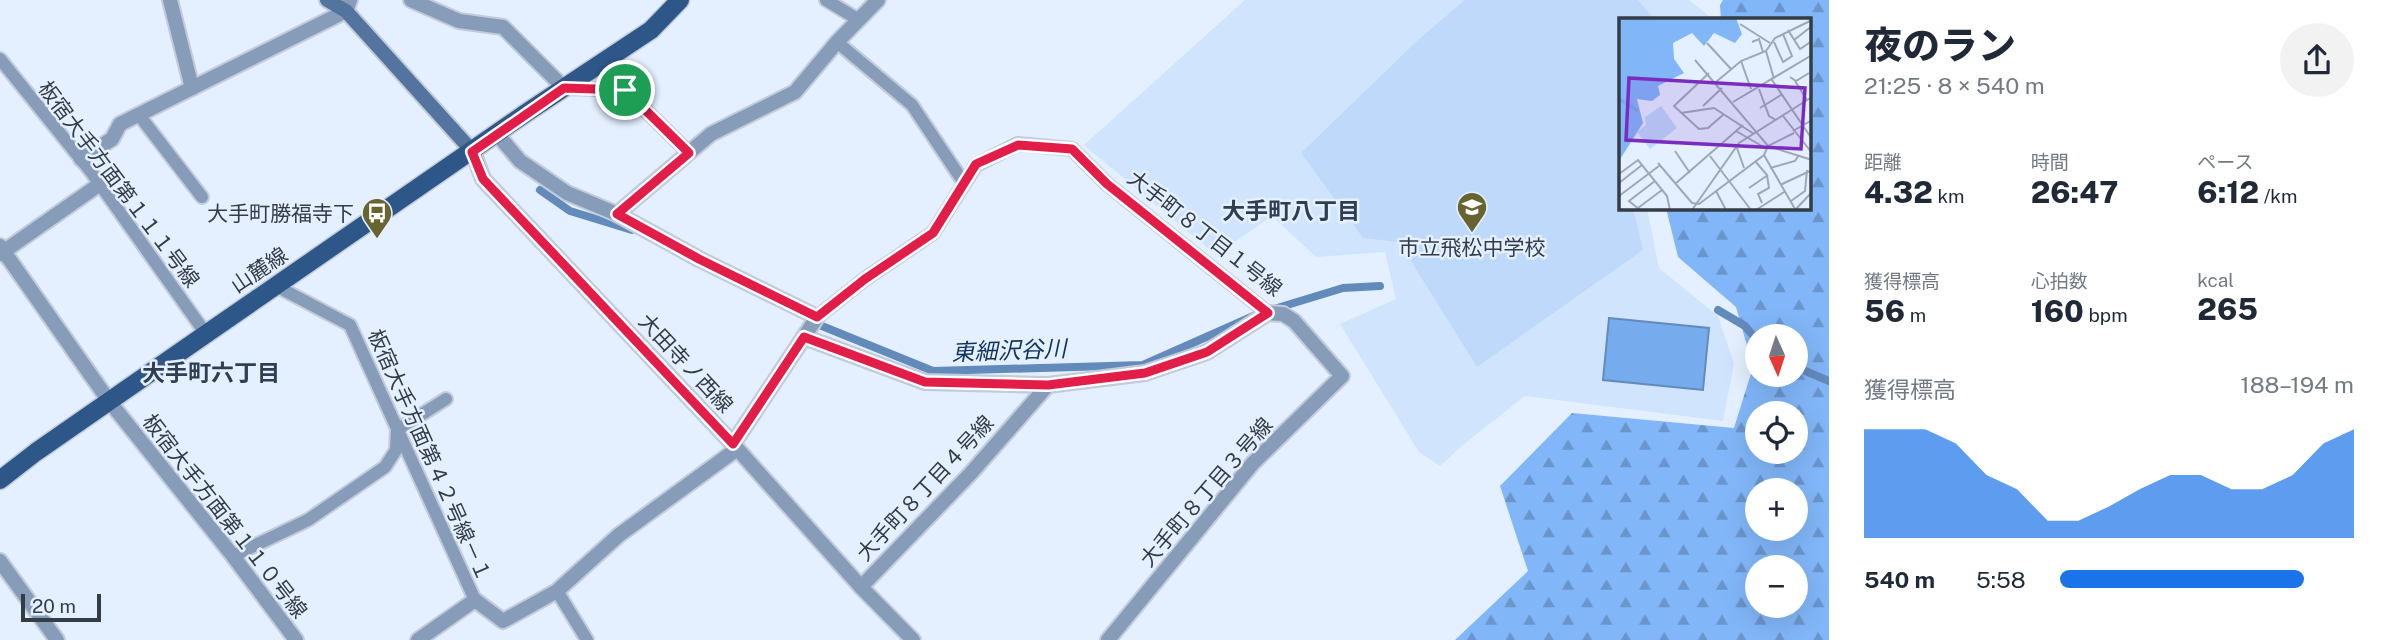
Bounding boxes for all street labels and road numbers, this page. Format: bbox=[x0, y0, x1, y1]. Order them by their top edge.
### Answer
street label: 板宿大手方面第１１１号線 bbox=[33, 76, 205, 292]
street label: 大手町８丁目１号線 bbox=[1123, 165, 1287, 301]
street label: 山麓線 bbox=[226, 242, 292, 298]
street label: 大田寺ノ西線 bbox=[634, 308, 738, 418]
street label: 板宿大手方面第４２号線－１ bbox=[363, 325, 497, 585]
street label: 板宿大手方面第１１０号線 bbox=[138, 409, 312, 623]
street label: 大手町８丁目４号線 bbox=[851, 410, 999, 566]
street label: 大手町８丁目３号線 bbox=[1135, 412, 1277, 572]

